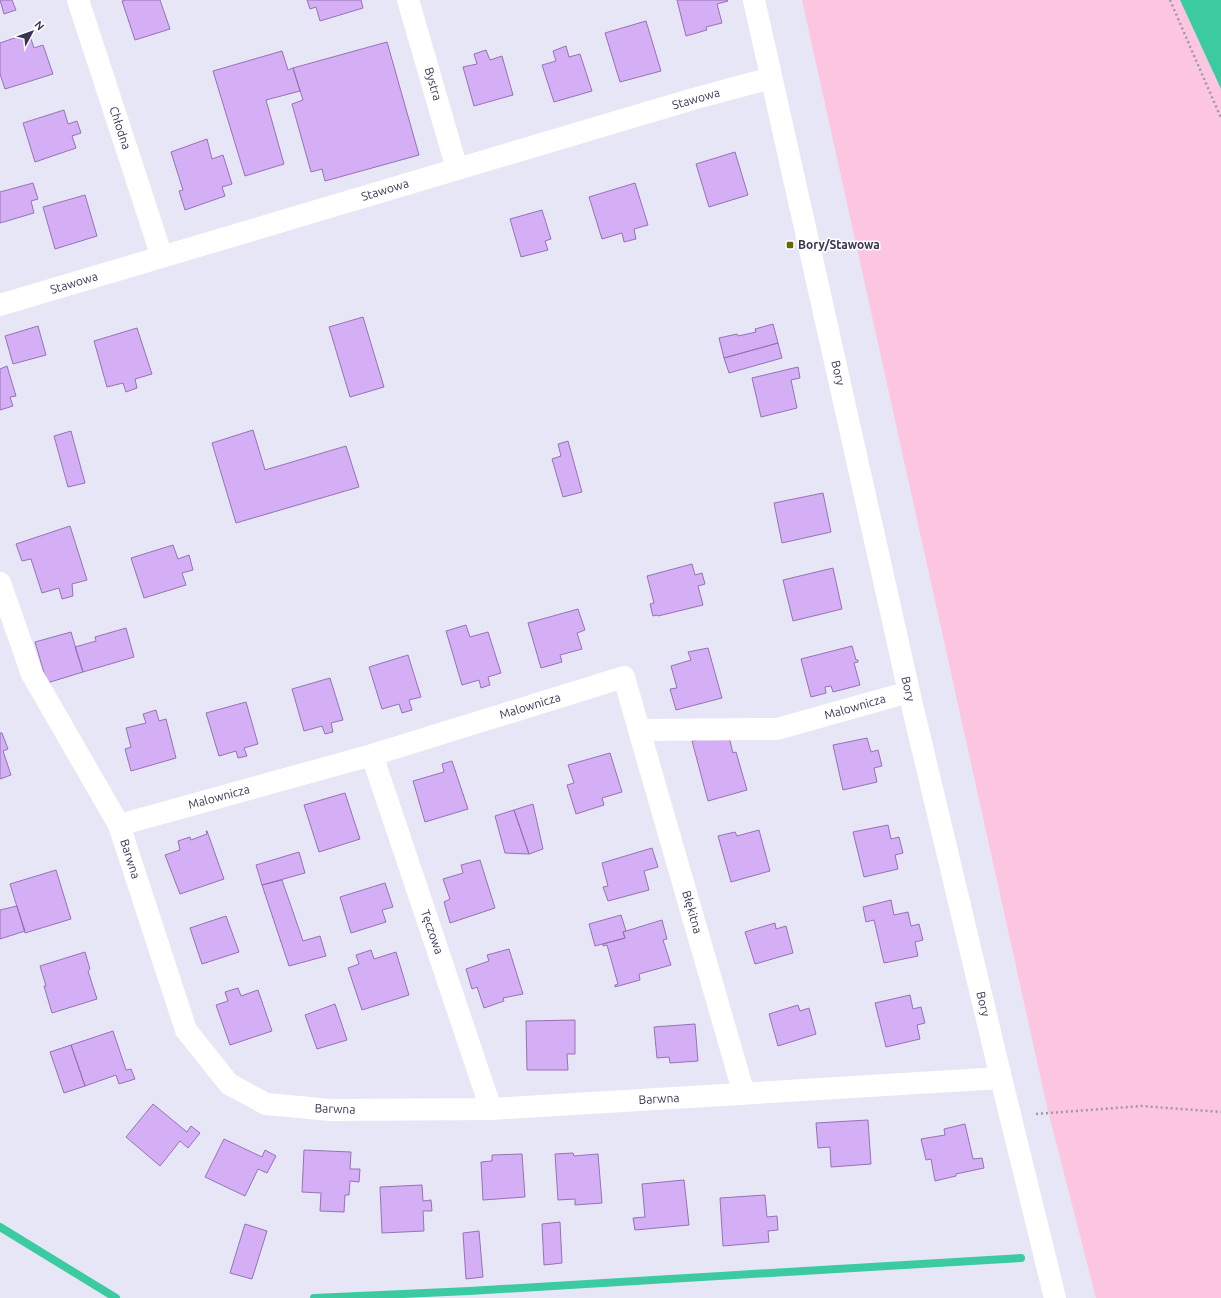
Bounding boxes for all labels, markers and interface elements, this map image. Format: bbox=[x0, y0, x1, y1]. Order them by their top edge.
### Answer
north arrow bbox=[12, 12, 52, 52]
text: N bbox=[32, 18, 47, 32]
street label: Bystra bbox=[423, 66, 444, 102]
street label: Stawowa bbox=[671, 86, 721, 112]
street label: Chłodna bbox=[107, 105, 134, 151]
street label: Stawowa bbox=[360, 176, 410, 203]
place label: Bory/Stawowa bbox=[798, 238, 880, 251]
marker: Bory/Stawowa bbox=[785, 240, 795, 250]
street label: Stawowa bbox=[49, 269, 99, 296]
street label: Bory bbox=[829, 359, 848, 387]
street label: Bory bbox=[899, 675, 918, 703]
street label: Malownicza bbox=[498, 690, 562, 721]
street label: Malownicza bbox=[823, 692, 887, 721]
street label: Malownicza bbox=[187, 782, 251, 811]
street label: Barwna bbox=[118, 837, 143, 880]
street label: Błękitna bbox=[680, 889, 705, 935]
street label: Tęczowa bbox=[419, 908, 446, 956]
street label: Bory bbox=[974, 990, 993, 1018]
street label: Barwna bbox=[638, 1091, 680, 1106]
street label: Barwna bbox=[314, 1101, 356, 1116]

